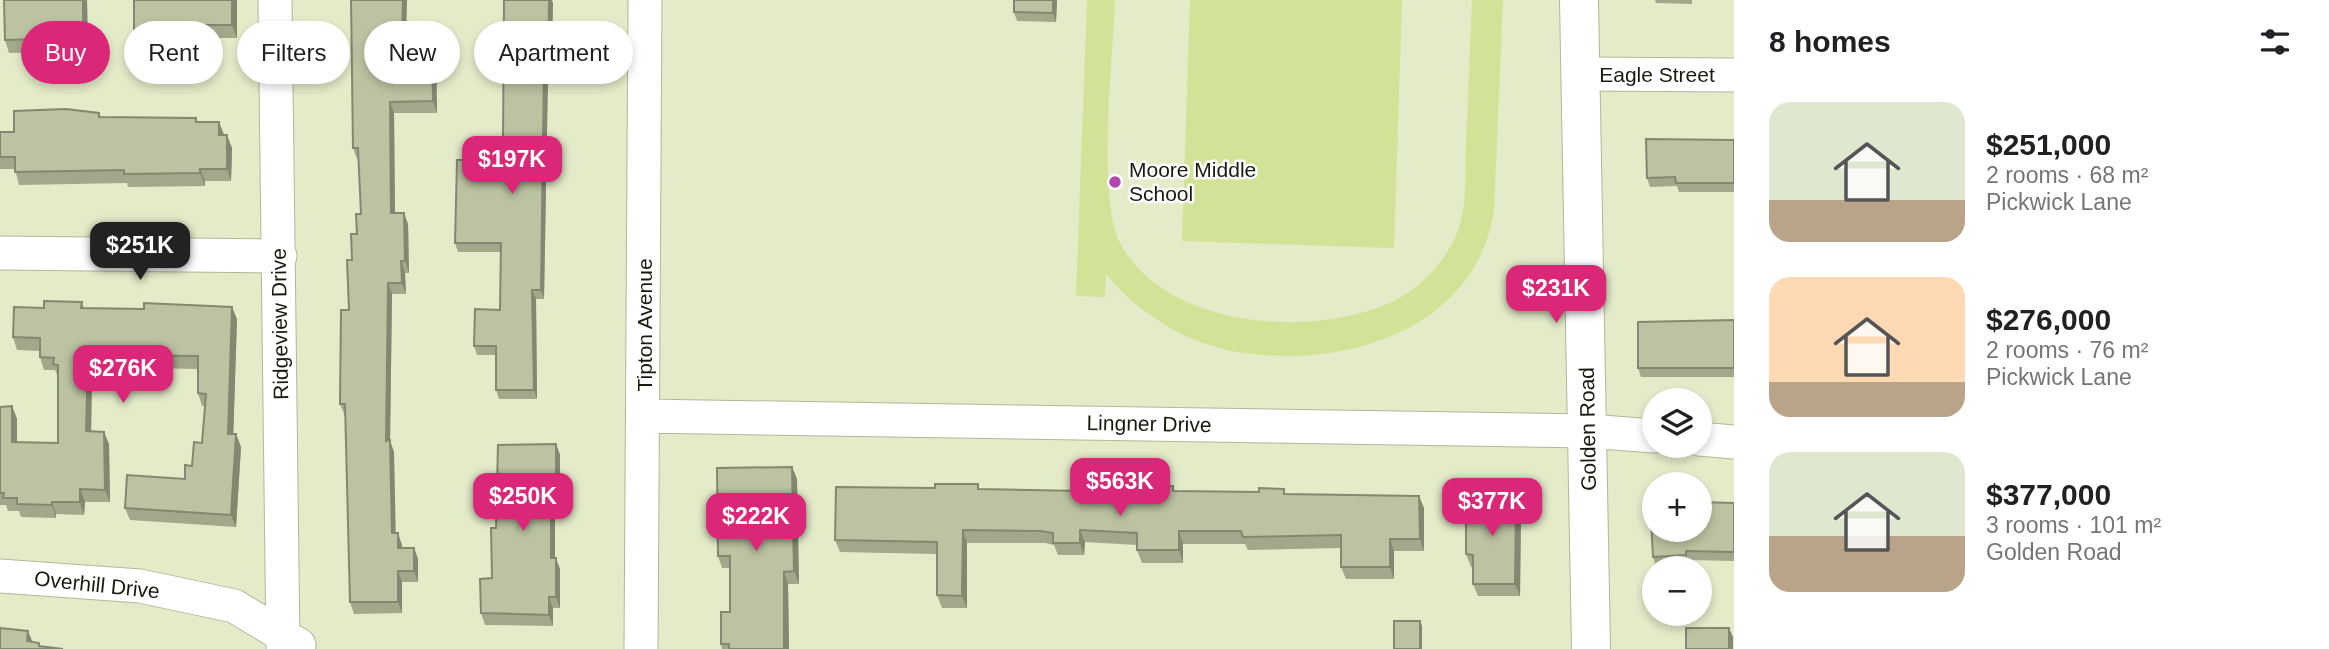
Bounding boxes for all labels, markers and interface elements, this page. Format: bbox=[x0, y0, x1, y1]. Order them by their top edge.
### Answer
chip: Buy bbox=[21, 21, 110, 84]
chip: Rent bbox=[124, 21, 223, 84]
chip: Filters bbox=[237, 21, 350, 84]
chip: New bbox=[364, 21, 460, 84]
chip: Apartment bbox=[474, 21, 633, 84]
icon: filters bbox=[2256, 23, 2294, 61]
text: 8 homes bbox=[1769, 25, 1891, 58]
street label: Eagle Street bbox=[1599, 63, 1715, 86]
text: $251,000 bbox=[1986, 128, 2111, 161]
icon: home bbox=[1825, 130, 1909, 214]
pin: $197K bbox=[463, 136, 561, 196]
text: $197K bbox=[478, 146, 546, 172]
place label: Moore Middle School bbox=[1129, 158, 1256, 205]
text: 2 rooms · 68 m² bbox=[1986, 162, 2148, 188]
marker: Moore Middle School bbox=[1107, 174, 1123, 190]
text: Pickwick Lane bbox=[1986, 189, 2132, 215]
pin: $251K bbox=[91, 222, 189, 282]
text: $251K bbox=[106, 232, 174, 258]
street label: Ridgeview Drive bbox=[267, 248, 292, 400]
street label: Tipton Avenue bbox=[633, 258, 656, 392]
pin: $231K bbox=[1507, 266, 1605, 325]
text: $231K bbox=[1522, 275, 1590, 301]
text: $276,000 bbox=[1986, 303, 2111, 336]
icon: home bbox=[1825, 305, 1909, 389]
text: 2 rooms · 76 m² bbox=[1986, 337, 2148, 363]
pin: $276K bbox=[74, 346, 172, 405]
text: $276K bbox=[89, 355, 157, 381]
text: Pickwick Lane bbox=[1986, 364, 2132, 390]
street label: Golden Road bbox=[1575, 367, 1600, 491]
map controls bbox=[1642, 388, 1712, 626]
button: layers bbox=[1642, 388, 1712, 458]
street label: Lingner Drive bbox=[1086, 411, 1212, 436]
pin: $563K bbox=[1071, 458, 1169, 518]
text: $563K bbox=[1086, 468, 1154, 494]
button: + bbox=[1642, 472, 1712, 542]
pin: $250K bbox=[474, 474, 572, 533]
pin: $377K bbox=[1443, 478, 1541, 538]
text: $377,000 bbox=[1986, 478, 2111, 511]
icon: home bbox=[1825, 480, 1909, 564]
text: $250K bbox=[489, 483, 557, 509]
text: $377K bbox=[1458, 488, 1526, 514]
pin: $222K bbox=[707, 494, 805, 553]
text: $222K bbox=[722, 503, 790, 529]
text: 3 rooms · 101 m² bbox=[1986, 512, 2161, 538]
text: Golden Road bbox=[1986, 539, 2122, 565]
button: − bbox=[1642, 556, 1712, 626]
street label: Overhill Drive bbox=[33, 566, 161, 603]

